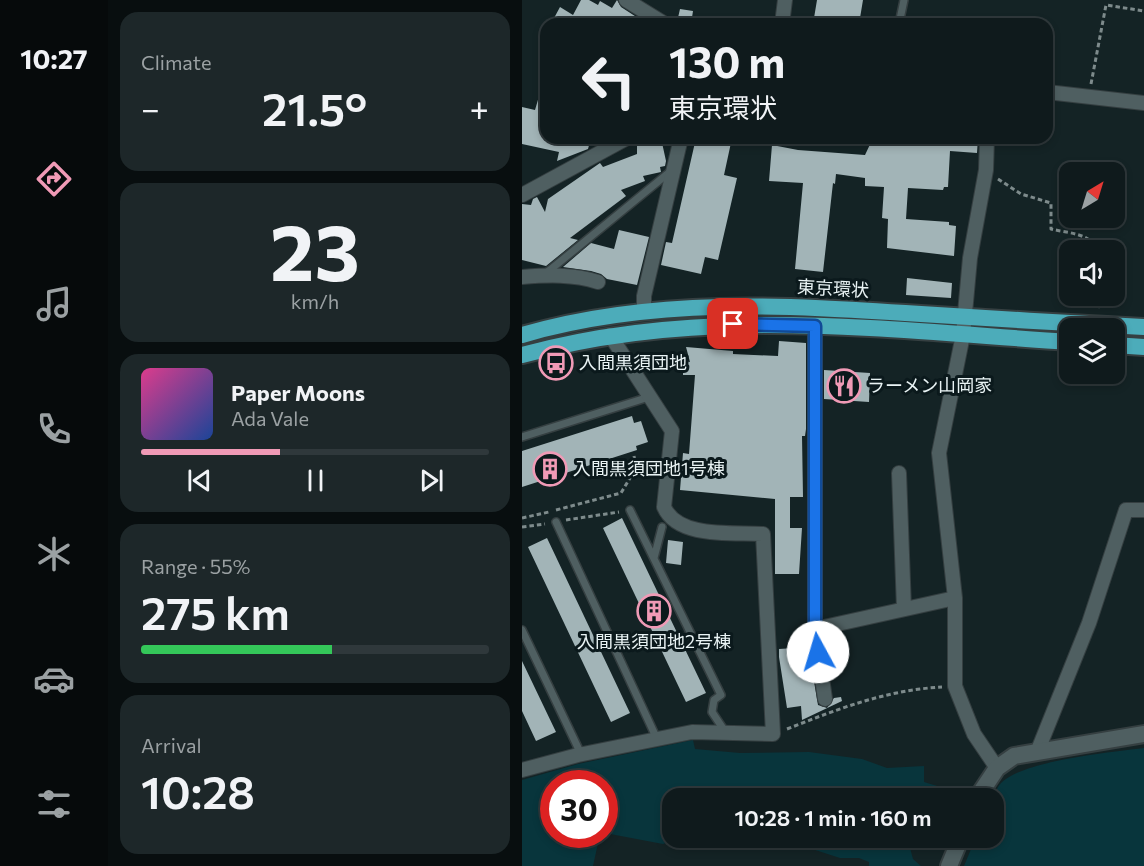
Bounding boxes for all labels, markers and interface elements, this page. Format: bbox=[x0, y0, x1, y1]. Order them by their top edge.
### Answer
text: 130 m bbox=[669, 35, 785, 87]
text: 10:27 bbox=[20, 42, 88, 75]
icon: left bbox=[570, 42, 648, 120]
text: Climate bbox=[141, 50, 211, 74]
text: 21.5° bbox=[262, 80, 367, 135]
text: − bbox=[141, 87, 160, 128]
text: + bbox=[470, 87, 489, 128]
text: 東京環状 bbox=[669, 91, 777, 124]
icon: directions bbox=[33, 158, 75, 200]
north arrow bbox=[1059, 162, 1125, 228]
map controls bbox=[1059, 162, 1125, 384]
text: 23 bbox=[270, 202, 360, 297]
button: sound bbox=[1059, 240, 1125, 306]
street label: 東京環状 bbox=[797, 275, 870, 301]
icon: music bbox=[33, 283, 75, 325]
text: km/h bbox=[291, 289, 339, 313]
pin bbox=[707, 298, 758, 349]
icon: arrive bbox=[716, 307, 749, 340]
button: layers bbox=[1059, 318, 1125, 384]
bus stop icon: 入間黒須団地 bbox=[538, 345, 574, 381]
place label: 入間黒須団地 bbox=[579, 351, 687, 373]
restaurant icon: ラーメン山岡家 bbox=[826, 368, 862, 404]
place label: ラーメン山岡家 bbox=[867, 374, 992, 396]
text: Paper Moons bbox=[231, 379, 365, 406]
text: Ada Vale bbox=[231, 406, 309, 430]
icon: phone bbox=[33, 408, 75, 450]
building icon: 入間黒須団地1号棟 bbox=[532, 451, 568, 487]
place label: 入間黒須団地1号棟 bbox=[573, 457, 725, 479]
icon: previous bbox=[183, 464, 216, 497]
icon: pause bbox=[299, 464, 332, 497]
icon: next bbox=[415, 464, 448, 497]
icon: climate bbox=[33, 533, 75, 575]
text: Range · 55% bbox=[141, 554, 250, 578]
text: 275 km bbox=[141, 584, 290, 639]
building icon: 入間黒須団地2号棟 bbox=[636, 593, 672, 629]
position arrow bbox=[786, 620, 850, 684]
place label: 入間黒須団地2号棟 bbox=[577, 630, 731, 652]
icon: car bbox=[33, 658, 75, 700]
text: Arrival bbox=[141, 733, 202, 757]
text: 10:28 bbox=[141, 763, 255, 818]
speed limit sign: 30 bbox=[540, 770, 618, 848]
icon: filters bbox=[33, 783, 75, 825]
text: 10:28 · 1 min · 160 m bbox=[735, 804, 931, 831]

